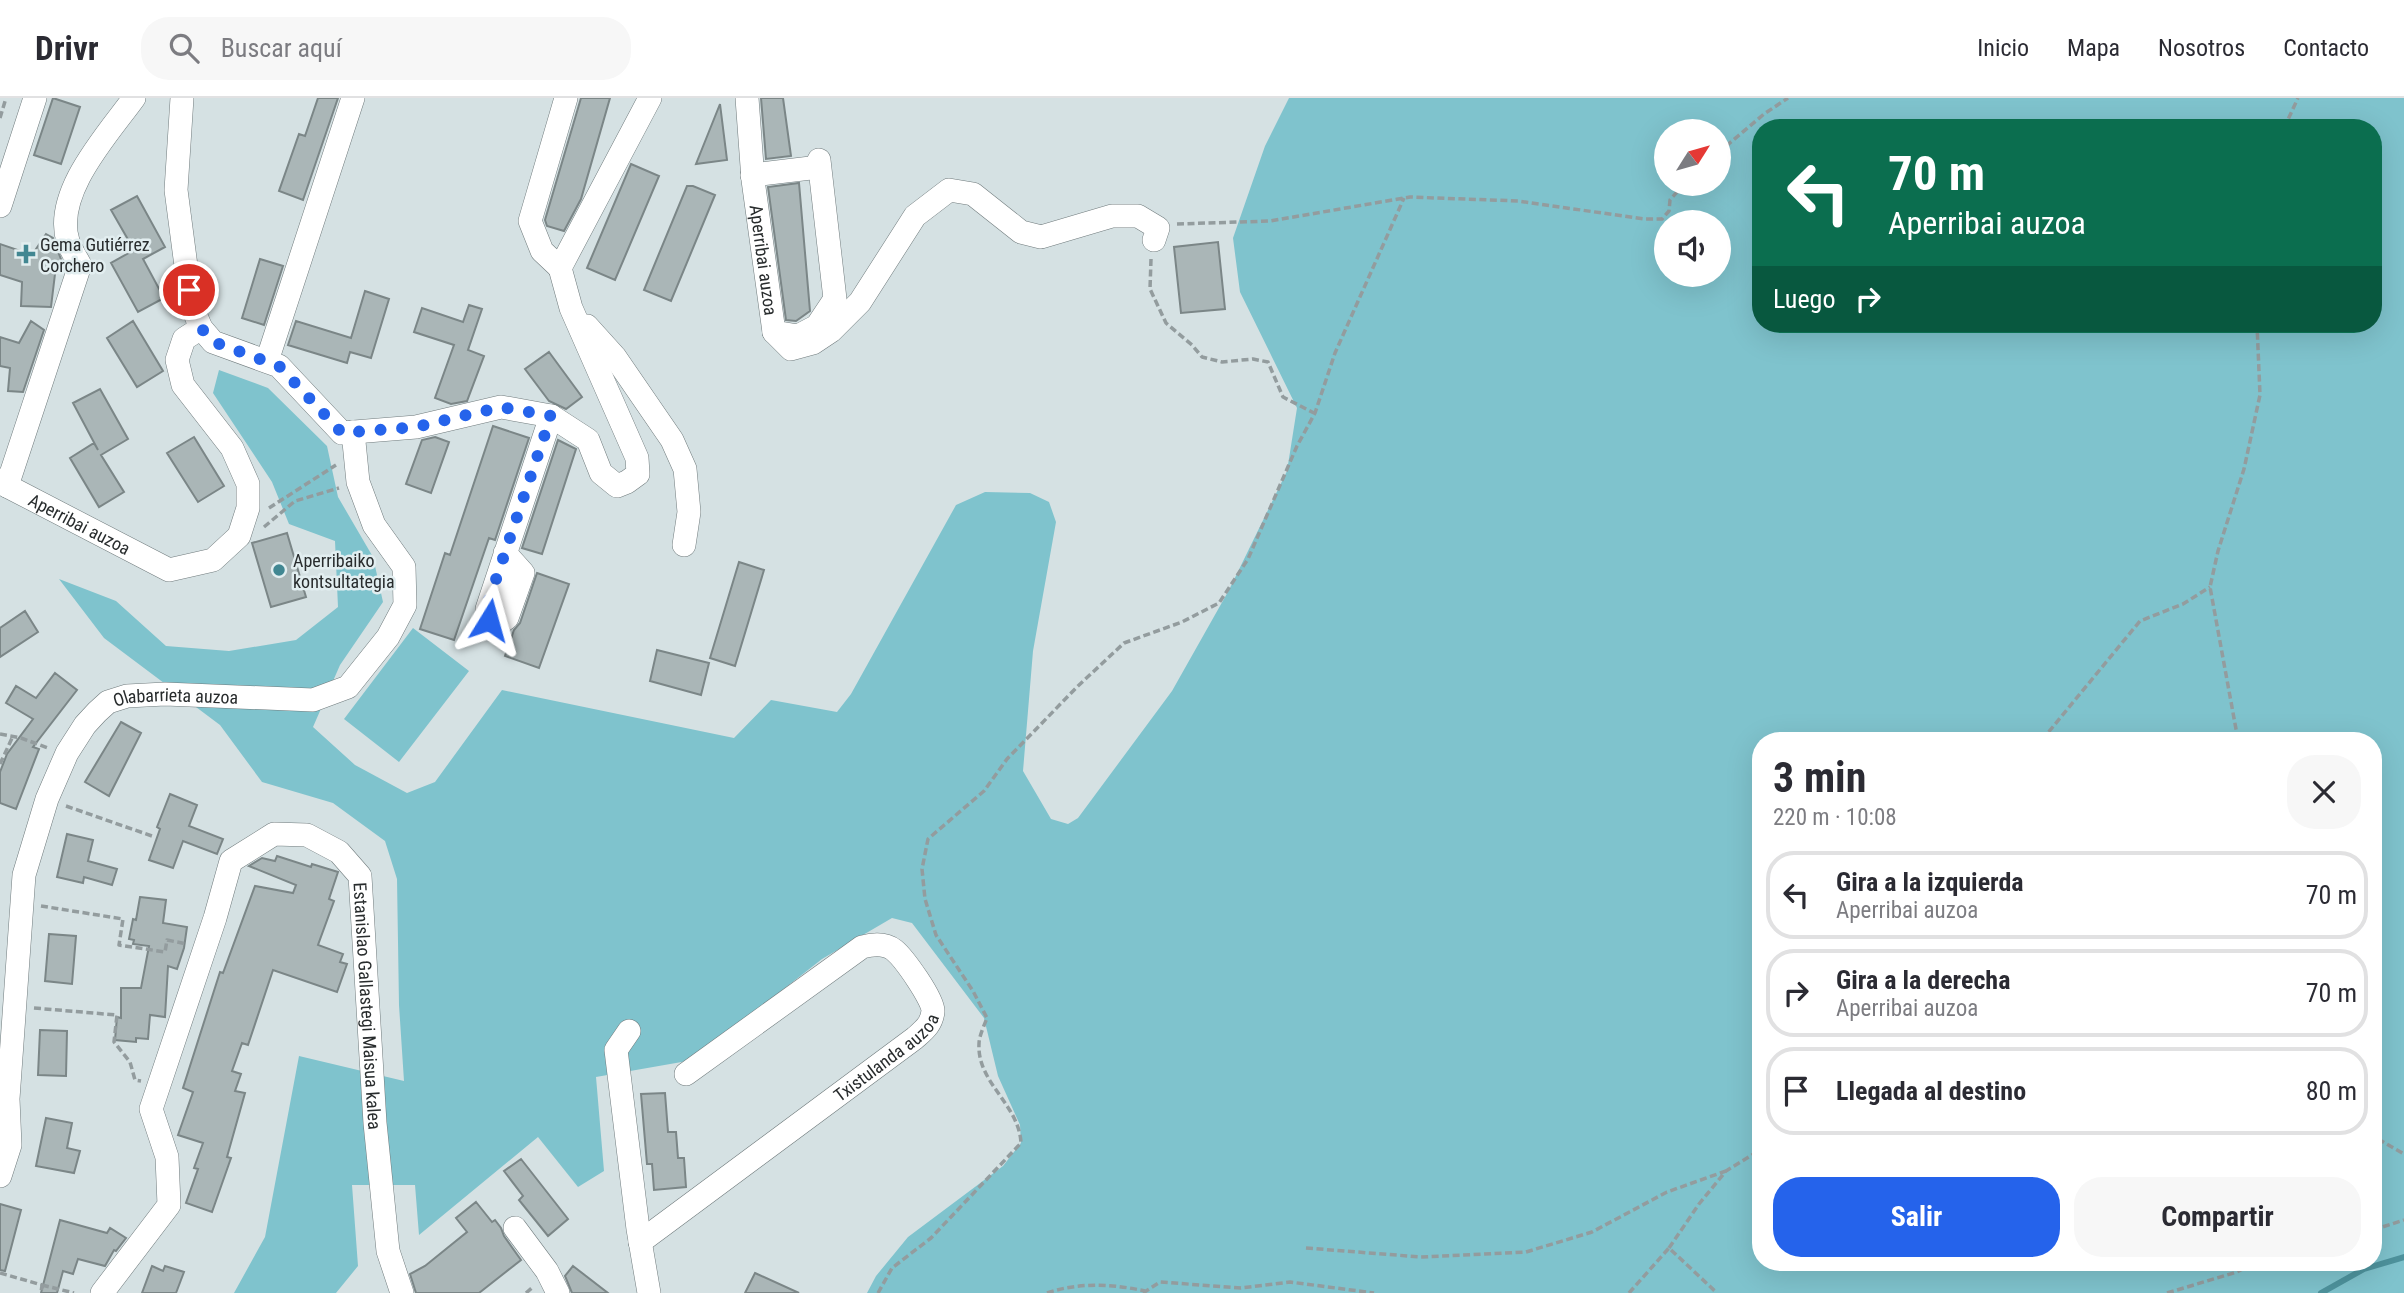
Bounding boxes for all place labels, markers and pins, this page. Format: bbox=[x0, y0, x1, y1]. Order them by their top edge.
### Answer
place label: Gema Gutiérrez Corchero bbox=[40, 234, 150, 276]
marker: Gema Gutiérrez Corchero bbox=[18, 246, 34, 262]
pin bbox=[159, 260, 219, 320]
place label: Aperribaiko kontsultategia bbox=[293, 550, 395, 592]
marker: Aperribaiko kontsultategia bbox=[271, 562, 287, 578]

